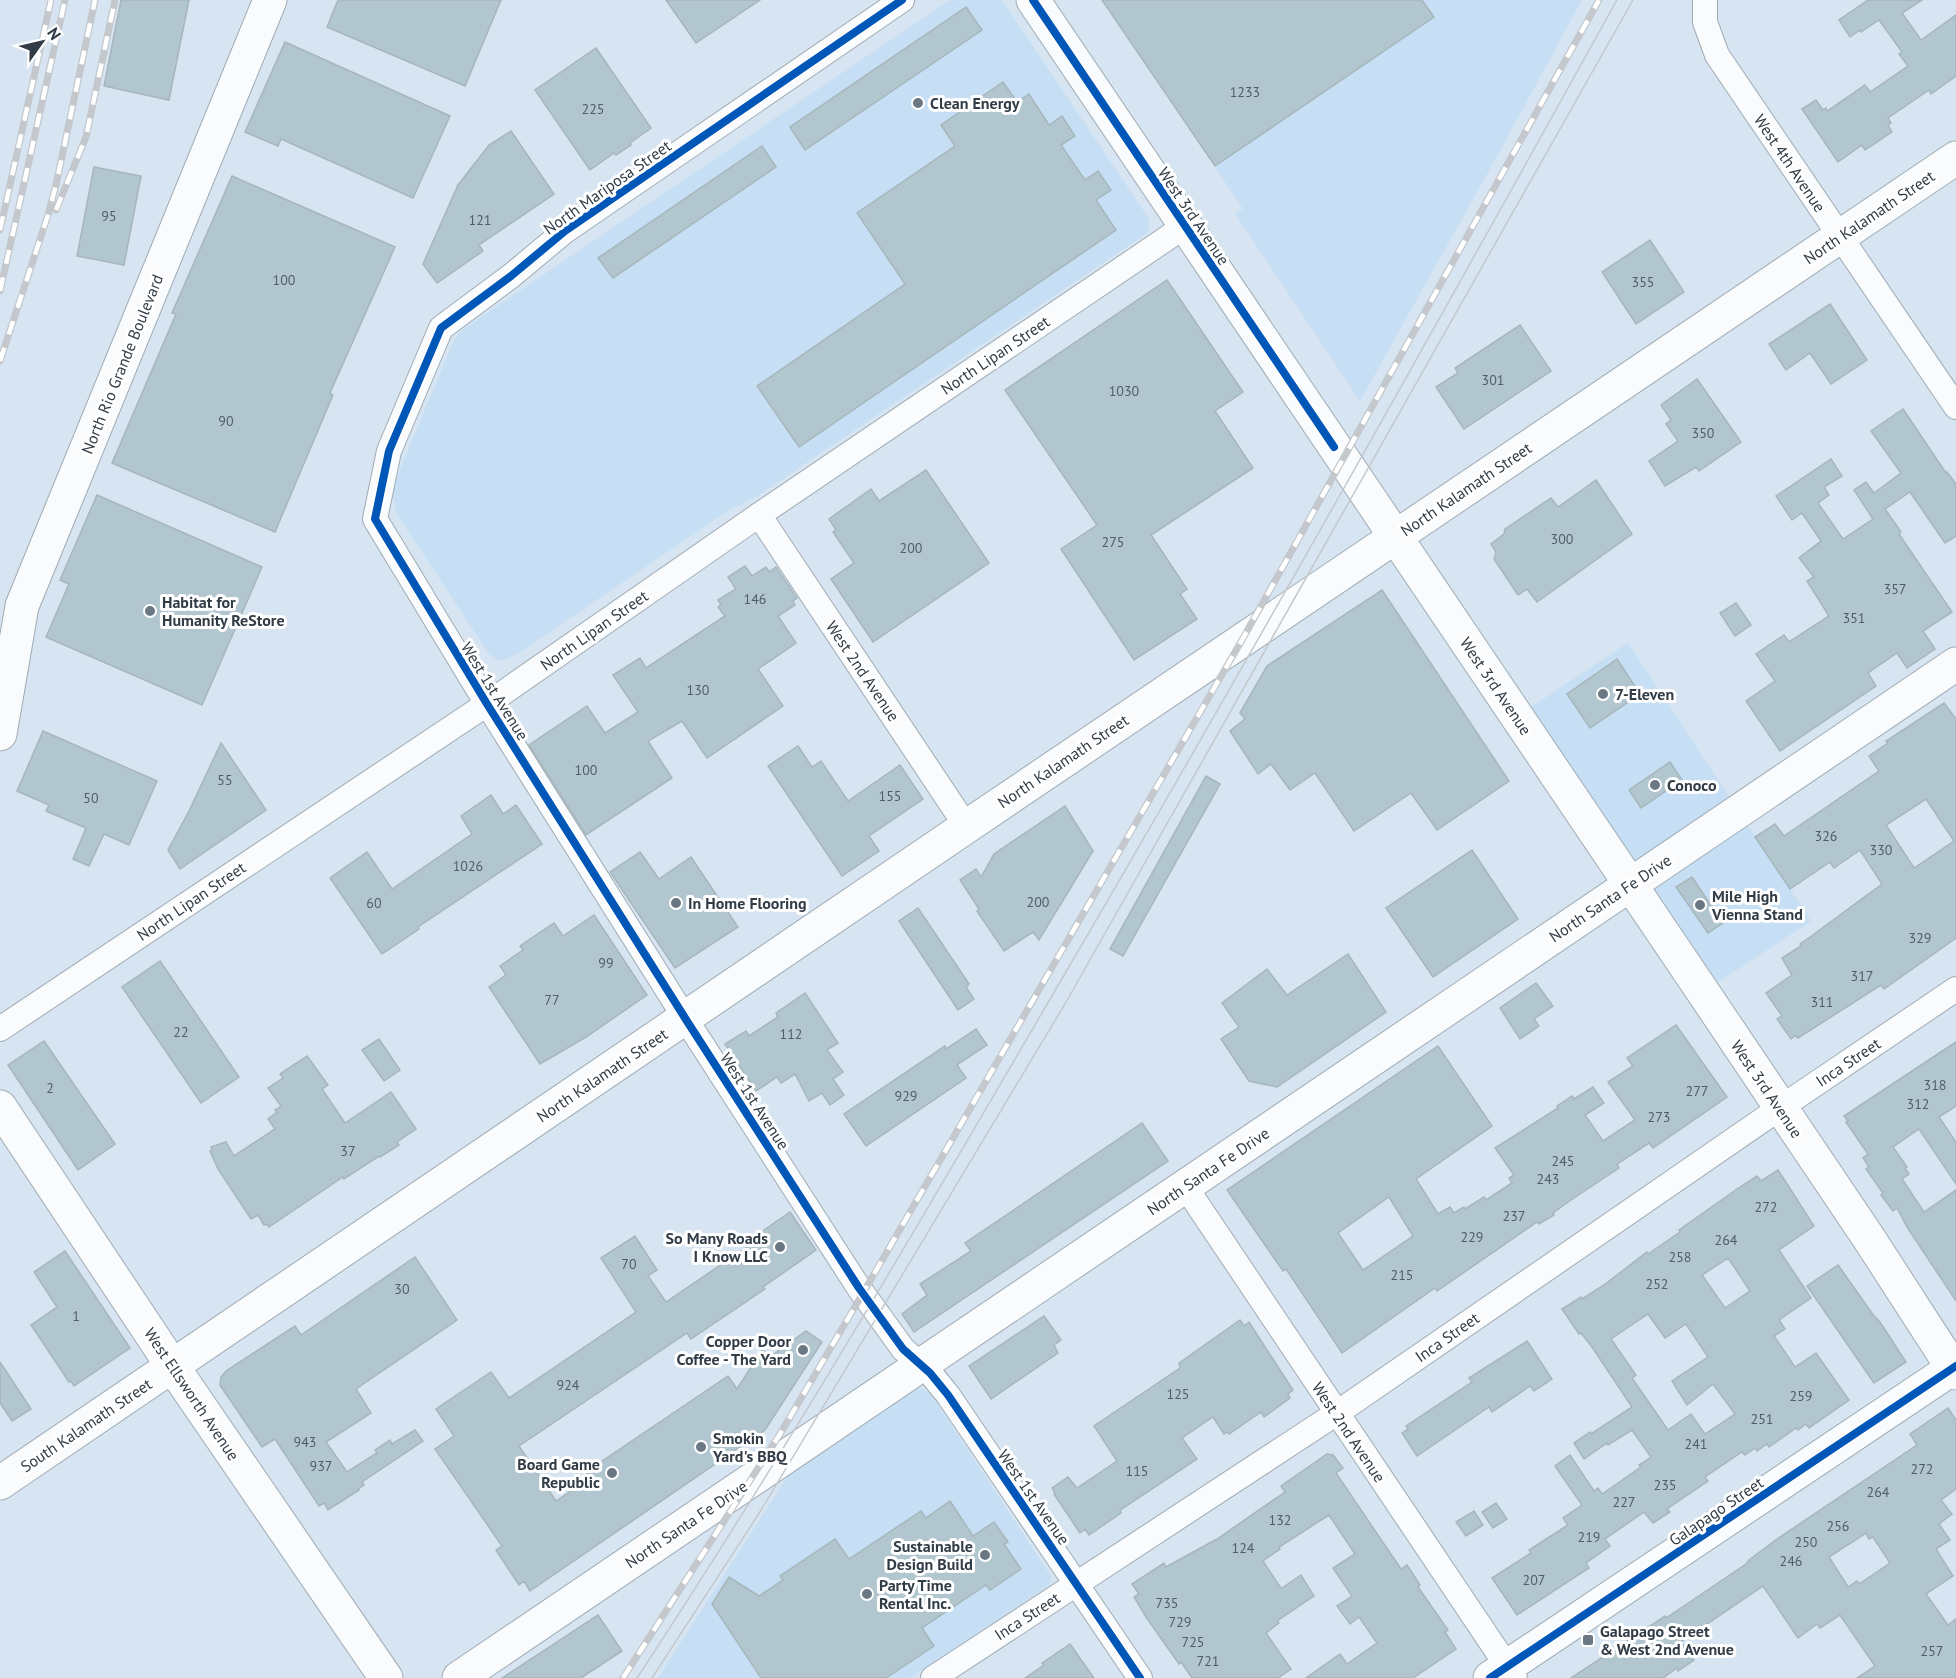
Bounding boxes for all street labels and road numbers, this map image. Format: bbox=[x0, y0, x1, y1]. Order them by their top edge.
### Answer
street label: West 4th Avenue bbox=[1750, 110, 1830, 216]
street label: North Mariposa Street bbox=[539, 135, 675, 239]
street label: West 3rd Avenue bbox=[1154, 163, 1234, 269]
street label: North Kalamath Street bbox=[1800, 165, 1939, 268]
street label: North Rio Grande Boulevard bbox=[77, 271, 167, 457]
street label: North Lipan Street bbox=[937, 311, 1054, 399]
street label: North Kalamath Street bbox=[1397, 437, 1536, 540]
street label: North Lipan Street bbox=[536, 585, 652, 675]
street label: West 2nd Avenue bbox=[822, 617, 904, 725]
street label: West 3rd Avenue bbox=[1456, 633, 1536, 739]
street label: West 1st Avenue bbox=[457, 638, 533, 744]
street label: North Kalamath Street bbox=[994, 709, 1133, 812]
street label: North Santa Fe Drive bbox=[1545, 850, 1675, 946]
street label: North Lipan Street bbox=[133, 857, 250, 945]
street label: North Kalamath Street bbox=[533, 1023, 672, 1126]
street label: Inca Street bbox=[1812, 1033, 1885, 1091]
street label: West 3rd Avenue bbox=[1727, 1036, 1807, 1142]
street label: West 1st Avenue bbox=[716, 1049, 794, 1153]
street label: North Santa Fe Drive bbox=[1143, 1123, 1273, 1219]
street label: Inca Street bbox=[1411, 1307, 1483, 1366]
street label: West Ellsworth Avenue bbox=[140, 1324, 244, 1464]
street label: South Kalamath Street bbox=[16, 1373, 156, 1476]
street label: West 2nd Avenue bbox=[1308, 1378, 1390, 1486]
street label: West 1st Avenue bbox=[994, 1445, 1074, 1549]
street label: Galapago Street bbox=[1665, 1472, 1767, 1550]
street label: North Santa Fe Drive bbox=[621, 1476, 751, 1572]
street label: Inca Street bbox=[991, 1587, 1064, 1644]

